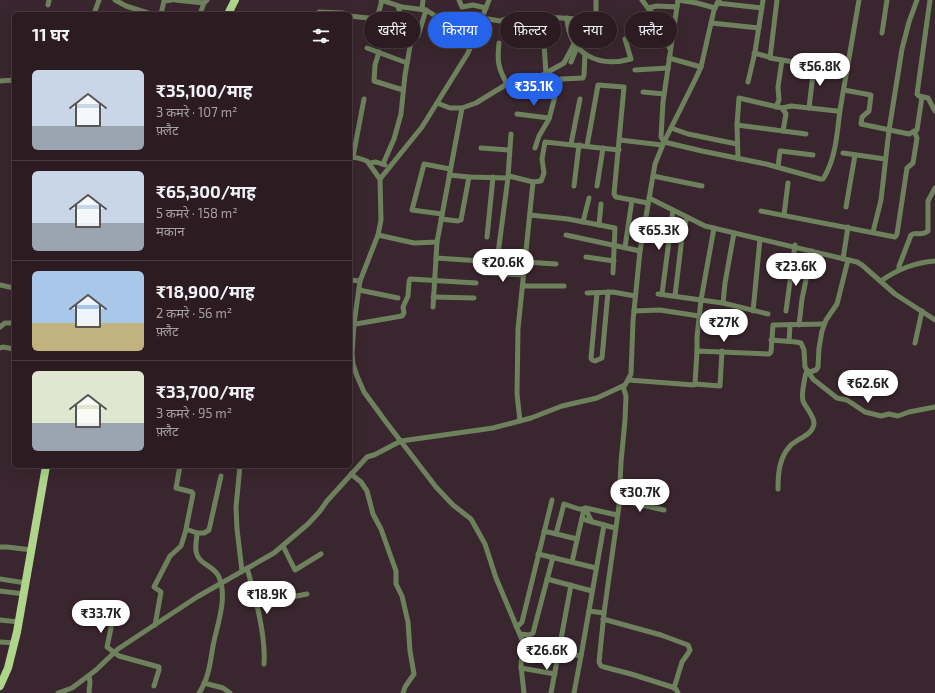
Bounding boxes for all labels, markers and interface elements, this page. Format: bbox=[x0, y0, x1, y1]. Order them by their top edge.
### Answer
chip: खरीदें bbox=[364, 12, 420, 48]
chip: किराया bbox=[428, 12, 492, 48]
chip: फ़िल्टर bbox=[500, 12, 561, 48]
chip: नया bbox=[569, 12, 617, 48]
chip: फ़्लैट bbox=[625, 12, 677, 48]
text: 11 घर bbox=[32, 24, 69, 44]
icon: filters bbox=[310, 25, 332, 47]
pin: ₹56.8K bbox=[787, 53, 853, 87]
text: ₹56.8K bbox=[799, 58, 841, 74]
pin: ₹35.1K bbox=[501, 73, 567, 107]
text: ₹35.1K bbox=[515, 78, 553, 94]
text: ₹35,100/माह bbox=[156, 80, 252, 100]
icon: home bbox=[64, 86, 112, 134]
text: 3 कमरे · 107 m² bbox=[156, 104, 237, 120]
text: फ़्लैट bbox=[156, 122, 179, 138]
text: ₹65,300/माह bbox=[156, 181, 256, 201]
icon: home bbox=[64, 187, 112, 235]
text: 5 कमरे · 158 m² bbox=[156, 205, 238, 221]
pin: ₹65.3K bbox=[626, 217, 692, 251]
text: ₹65.3K bbox=[638, 222, 680, 238]
text: मकान bbox=[156, 223, 184, 239]
pin: ₹20.6K bbox=[470, 249, 536, 283]
pin: ₹23.6K bbox=[763, 253, 829, 287]
text: ₹20.6K bbox=[482, 254, 524, 270]
text: ₹23.6K bbox=[775, 258, 817, 274]
text: ₹18,900/माह bbox=[156, 281, 255, 301]
icon: home bbox=[64, 287, 112, 335]
text: 2 कमरे · 56 m² bbox=[156, 305, 232, 321]
pin: ₹27K bbox=[700, 309, 748, 343]
text: ₹27K bbox=[709, 314, 739, 330]
text: फ़्लैट bbox=[156, 323, 179, 339]
pin: ₹62.6K bbox=[835, 370, 901, 404]
text: ₹62.6K bbox=[847, 375, 889, 391]
text: ₹33,700/माह bbox=[156, 381, 254, 401]
icon: home bbox=[64, 387, 112, 435]
text: 3 कमरे · 95 m² bbox=[156, 405, 232, 421]
text: फ़्लैट bbox=[156, 423, 179, 439]
pin: ₹30.7K bbox=[607, 479, 673, 513]
text: ₹30.7K bbox=[619, 484, 661, 500]
pin: ₹18.9K bbox=[234, 581, 300, 615]
text: ₹18.9K bbox=[247, 586, 287, 602]
pin: ₹33.7K bbox=[68, 600, 134, 634]
text: ₹33.7K bbox=[81, 605, 121, 621]
pin: ₹26.6K bbox=[514, 637, 580, 671]
text: ₹26.6K bbox=[526, 642, 568, 658]

